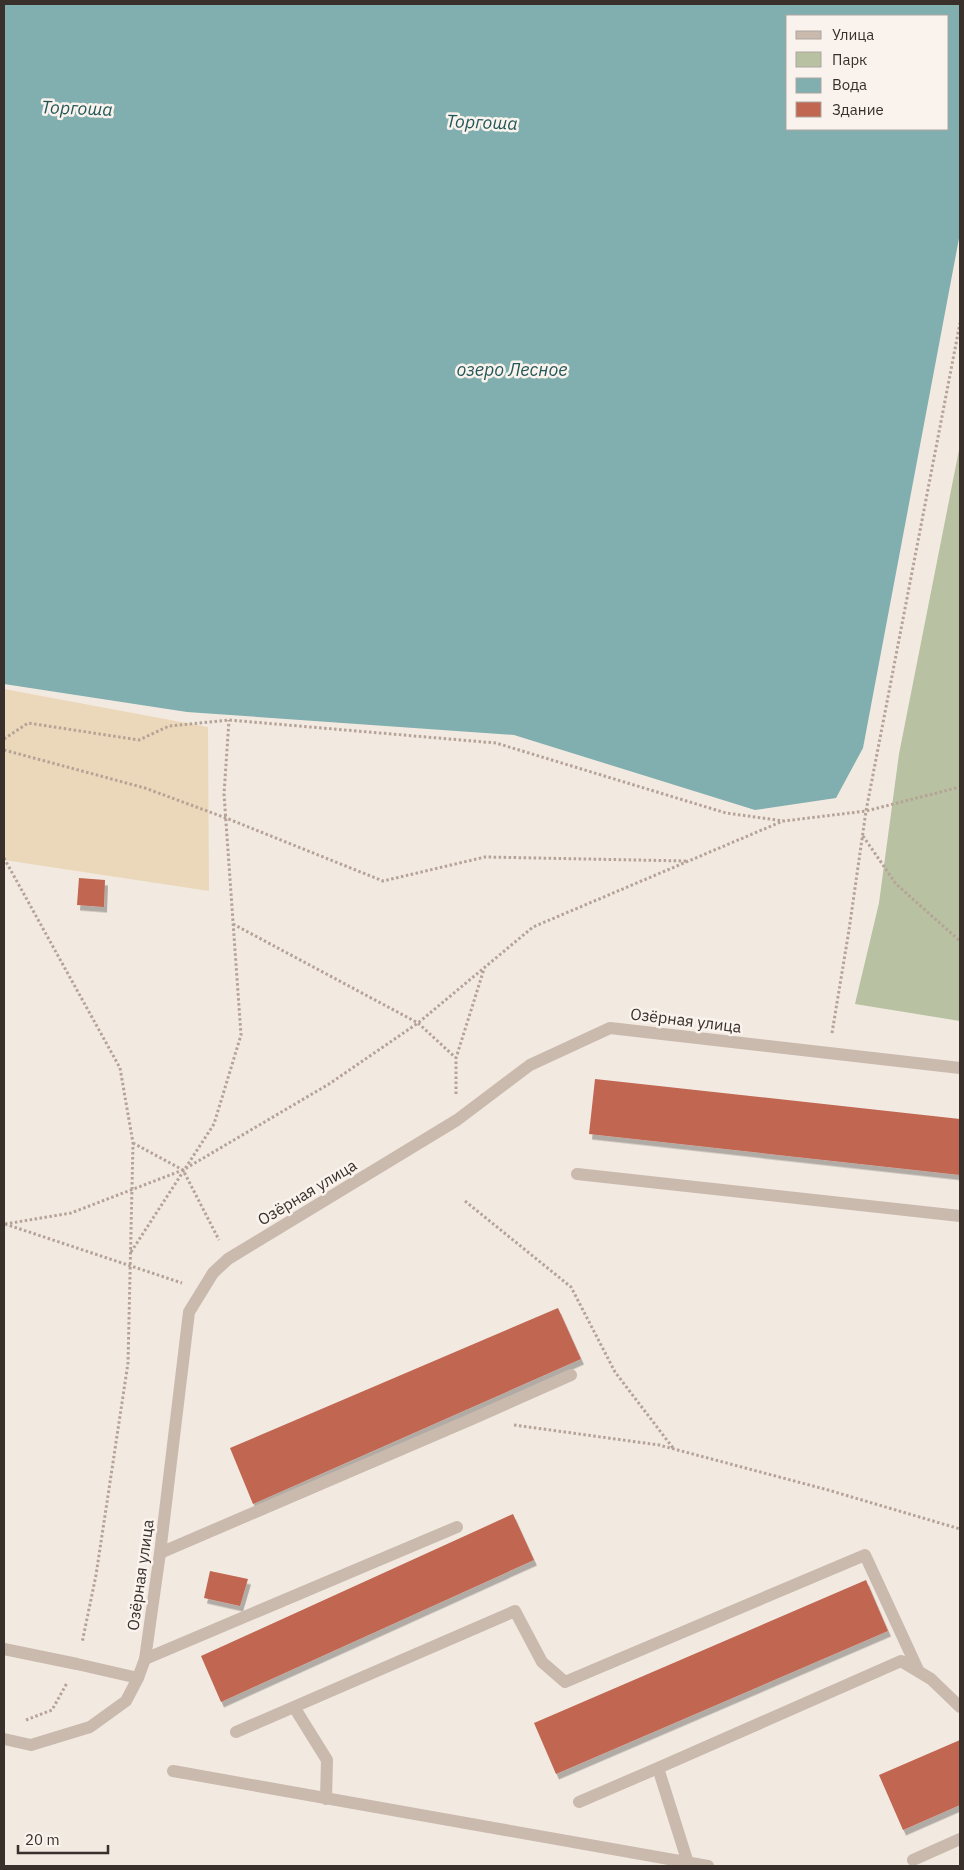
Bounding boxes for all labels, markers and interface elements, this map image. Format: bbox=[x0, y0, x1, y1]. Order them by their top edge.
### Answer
legend bbox=[786, 15, 949, 130]
text: Улица bbox=[832, 25, 874, 44]
text: Парк bbox=[832, 50, 867, 69]
text: Вода bbox=[832, 75, 867, 94]
water label: Торгоша bbox=[41, 95, 113, 121]
text: Здание bbox=[832, 100, 884, 119]
water label: Торгоша bbox=[446, 109, 518, 135]
water label: озеро Лесное bbox=[456, 358, 568, 381]
street label: Озёрная улица bbox=[629, 1003, 743, 1037]
street label: Озёрная улица bbox=[254, 1154, 361, 1229]
street label: Озёрная улица bbox=[122, 1518, 158, 1632]
scale bar bbox=[18, 1822, 108, 1854]
text: 20 m bbox=[25, 1830, 60, 1849]

